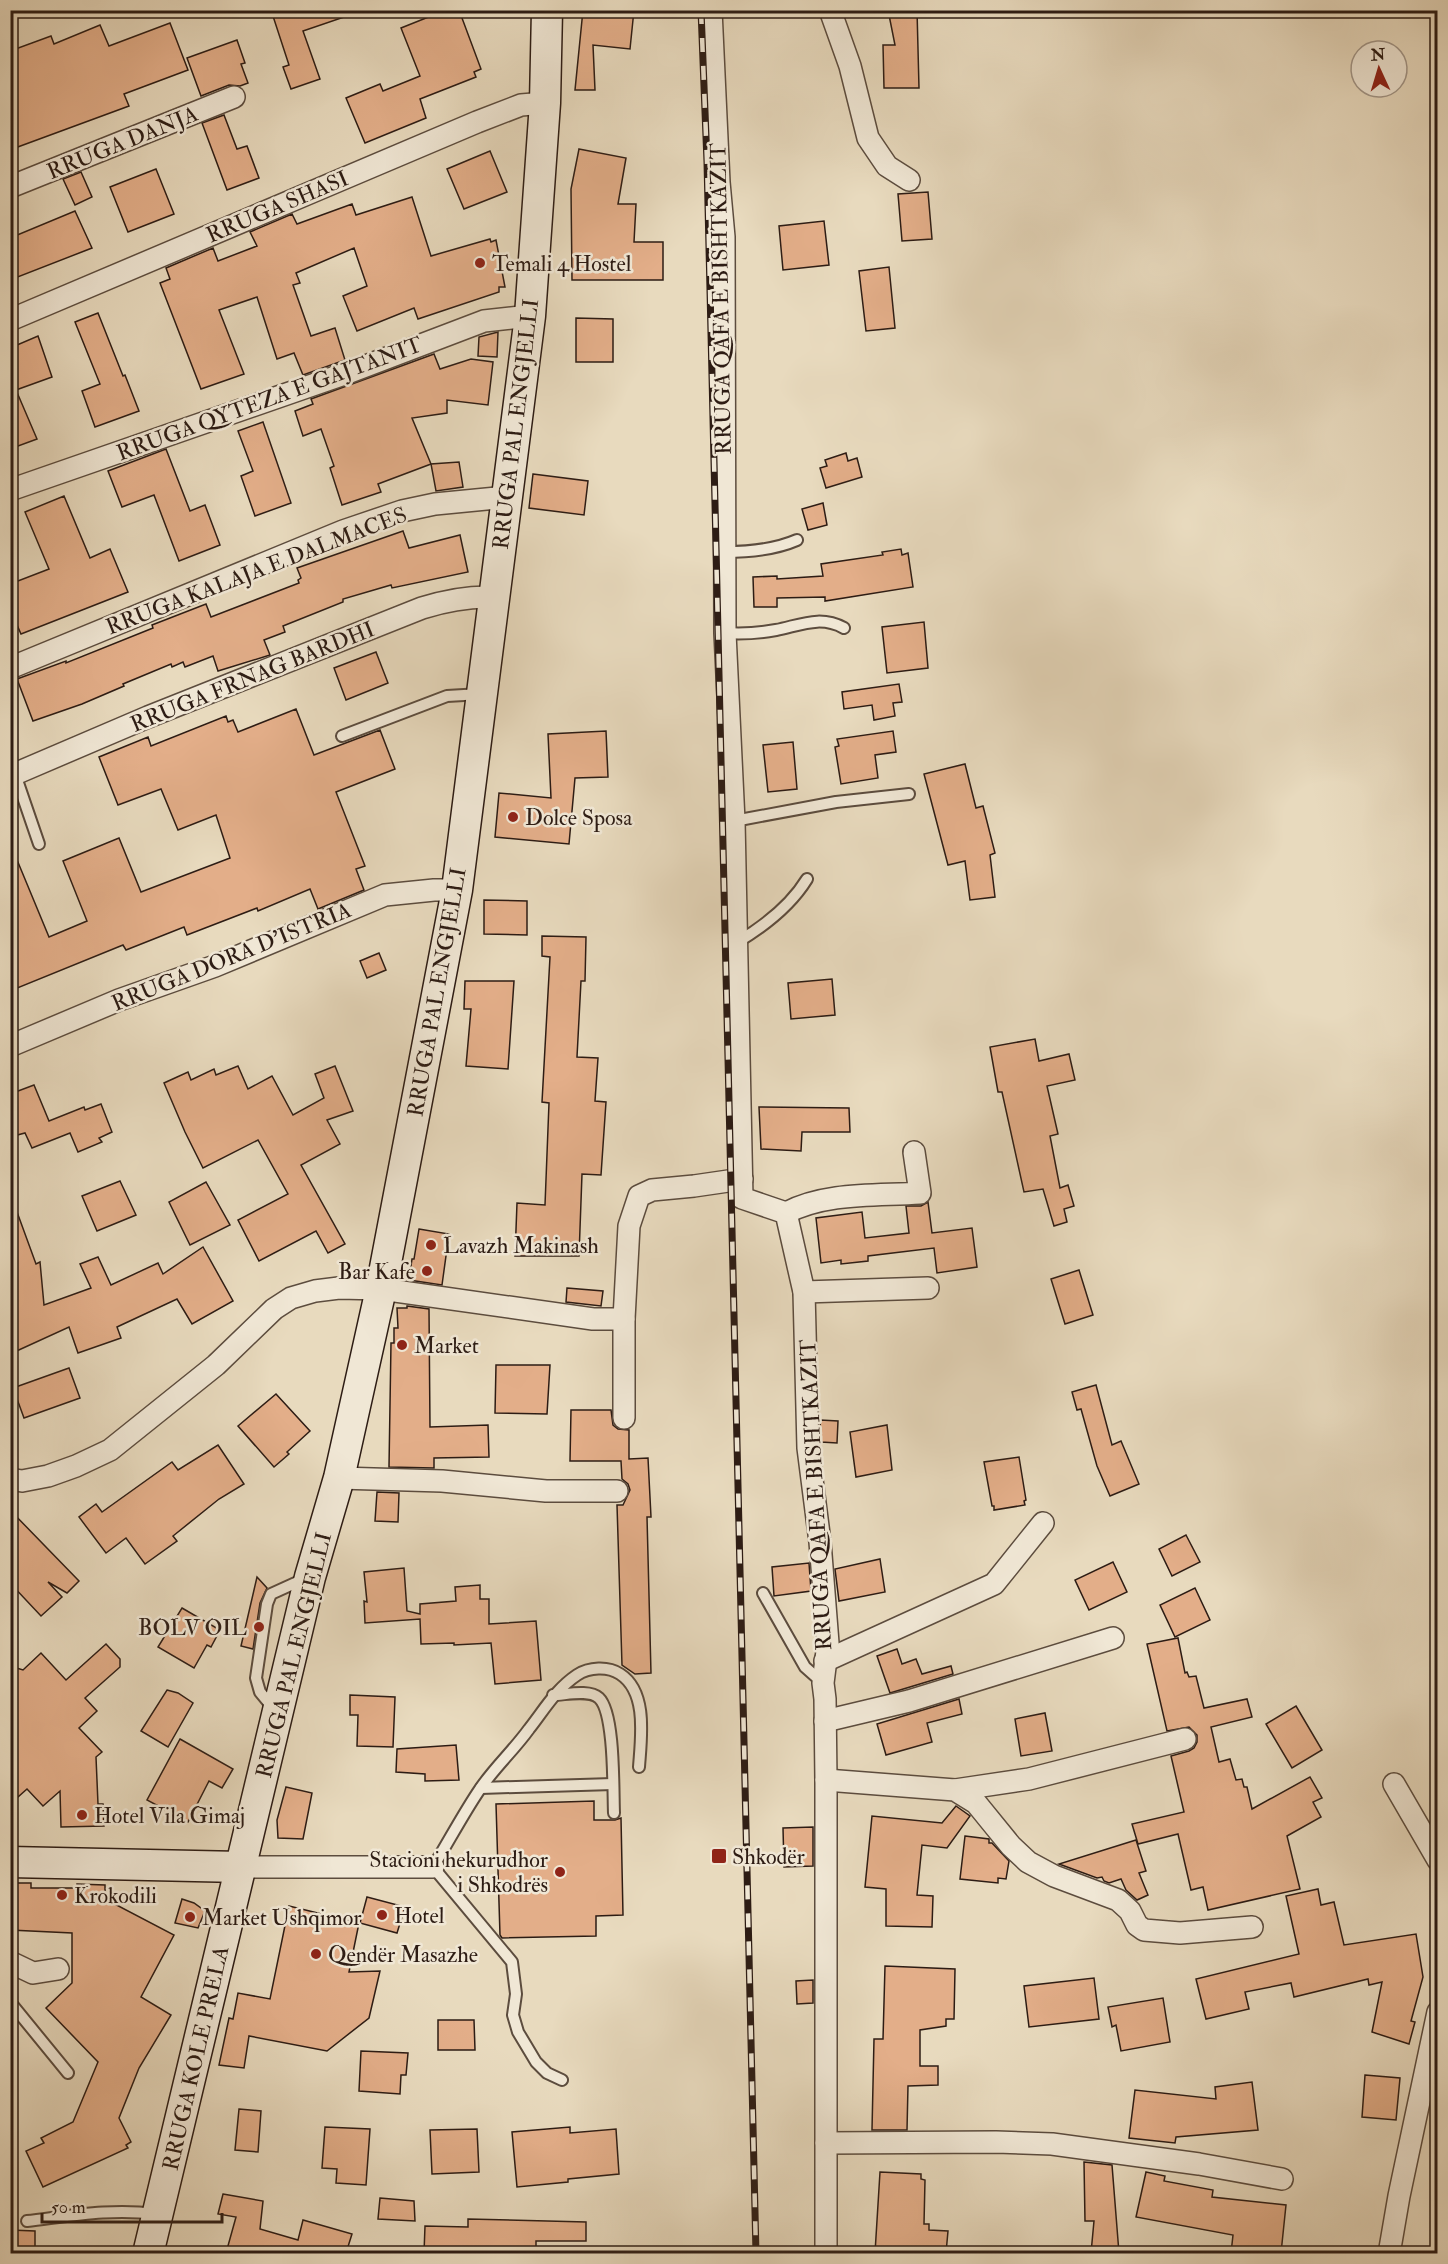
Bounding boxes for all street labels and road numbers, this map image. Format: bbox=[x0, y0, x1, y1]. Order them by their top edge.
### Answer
street label: RRUGA DANJA bbox=[43, 100, 202, 186]
street label: RRUGA QAFA E BISHTKAZIT bbox=[704, 142, 738, 455]
street label: RRUGA SHASI bbox=[202, 164, 353, 249]
street label: RRUGA PAL ENGJELLI bbox=[487, 297, 545, 551]
street label: RRUGA QYTEZA E GAJTANIT bbox=[113, 330, 427, 467]
street label: RRUGA KALAJA E DALMACES bbox=[102, 500, 411, 641]
street label: RRUGA FRNAG BARDHI bbox=[126, 615, 379, 739]
street label: RRUGA PAL ENGJELLI bbox=[401, 865, 473, 1119]
street label: RRUGA DORA D'ISTRIA bbox=[108, 896, 355, 1018]
street label: RRUGA QAFA E BISHTKAZIT bbox=[794, 1338, 838, 1651]
street label: RRUGA PAL ENGJELLI bbox=[250, 1529, 338, 1781]
street label: RRUGA KOLE PRELA bbox=[156, 1943, 235, 2173]

